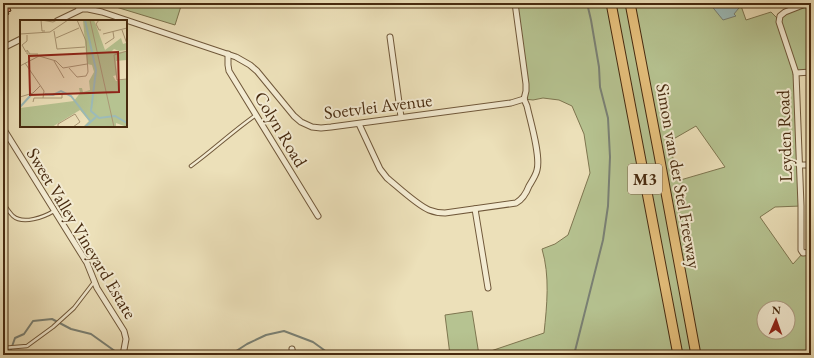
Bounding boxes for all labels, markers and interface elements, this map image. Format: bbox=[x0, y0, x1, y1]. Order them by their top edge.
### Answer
inset map bbox=[20, 20, 127, 127]
street label: Simon van der Stel Freeway bbox=[651, 82, 707, 270]
street label: Colyn Road bbox=[249, 87, 313, 172]
street label: Soetvlei Avenue bbox=[323, 88, 433, 124]
street label: Leyden Road bbox=[771, 89, 797, 182]
street label: Sweet Valley Vineyard Estate bbox=[22, 143, 142, 323]
road number: M3 bbox=[628, 164, 662, 194]
north arrow bbox=[756, 300, 796, 340]
text: N bbox=[772, 303, 781, 317]

